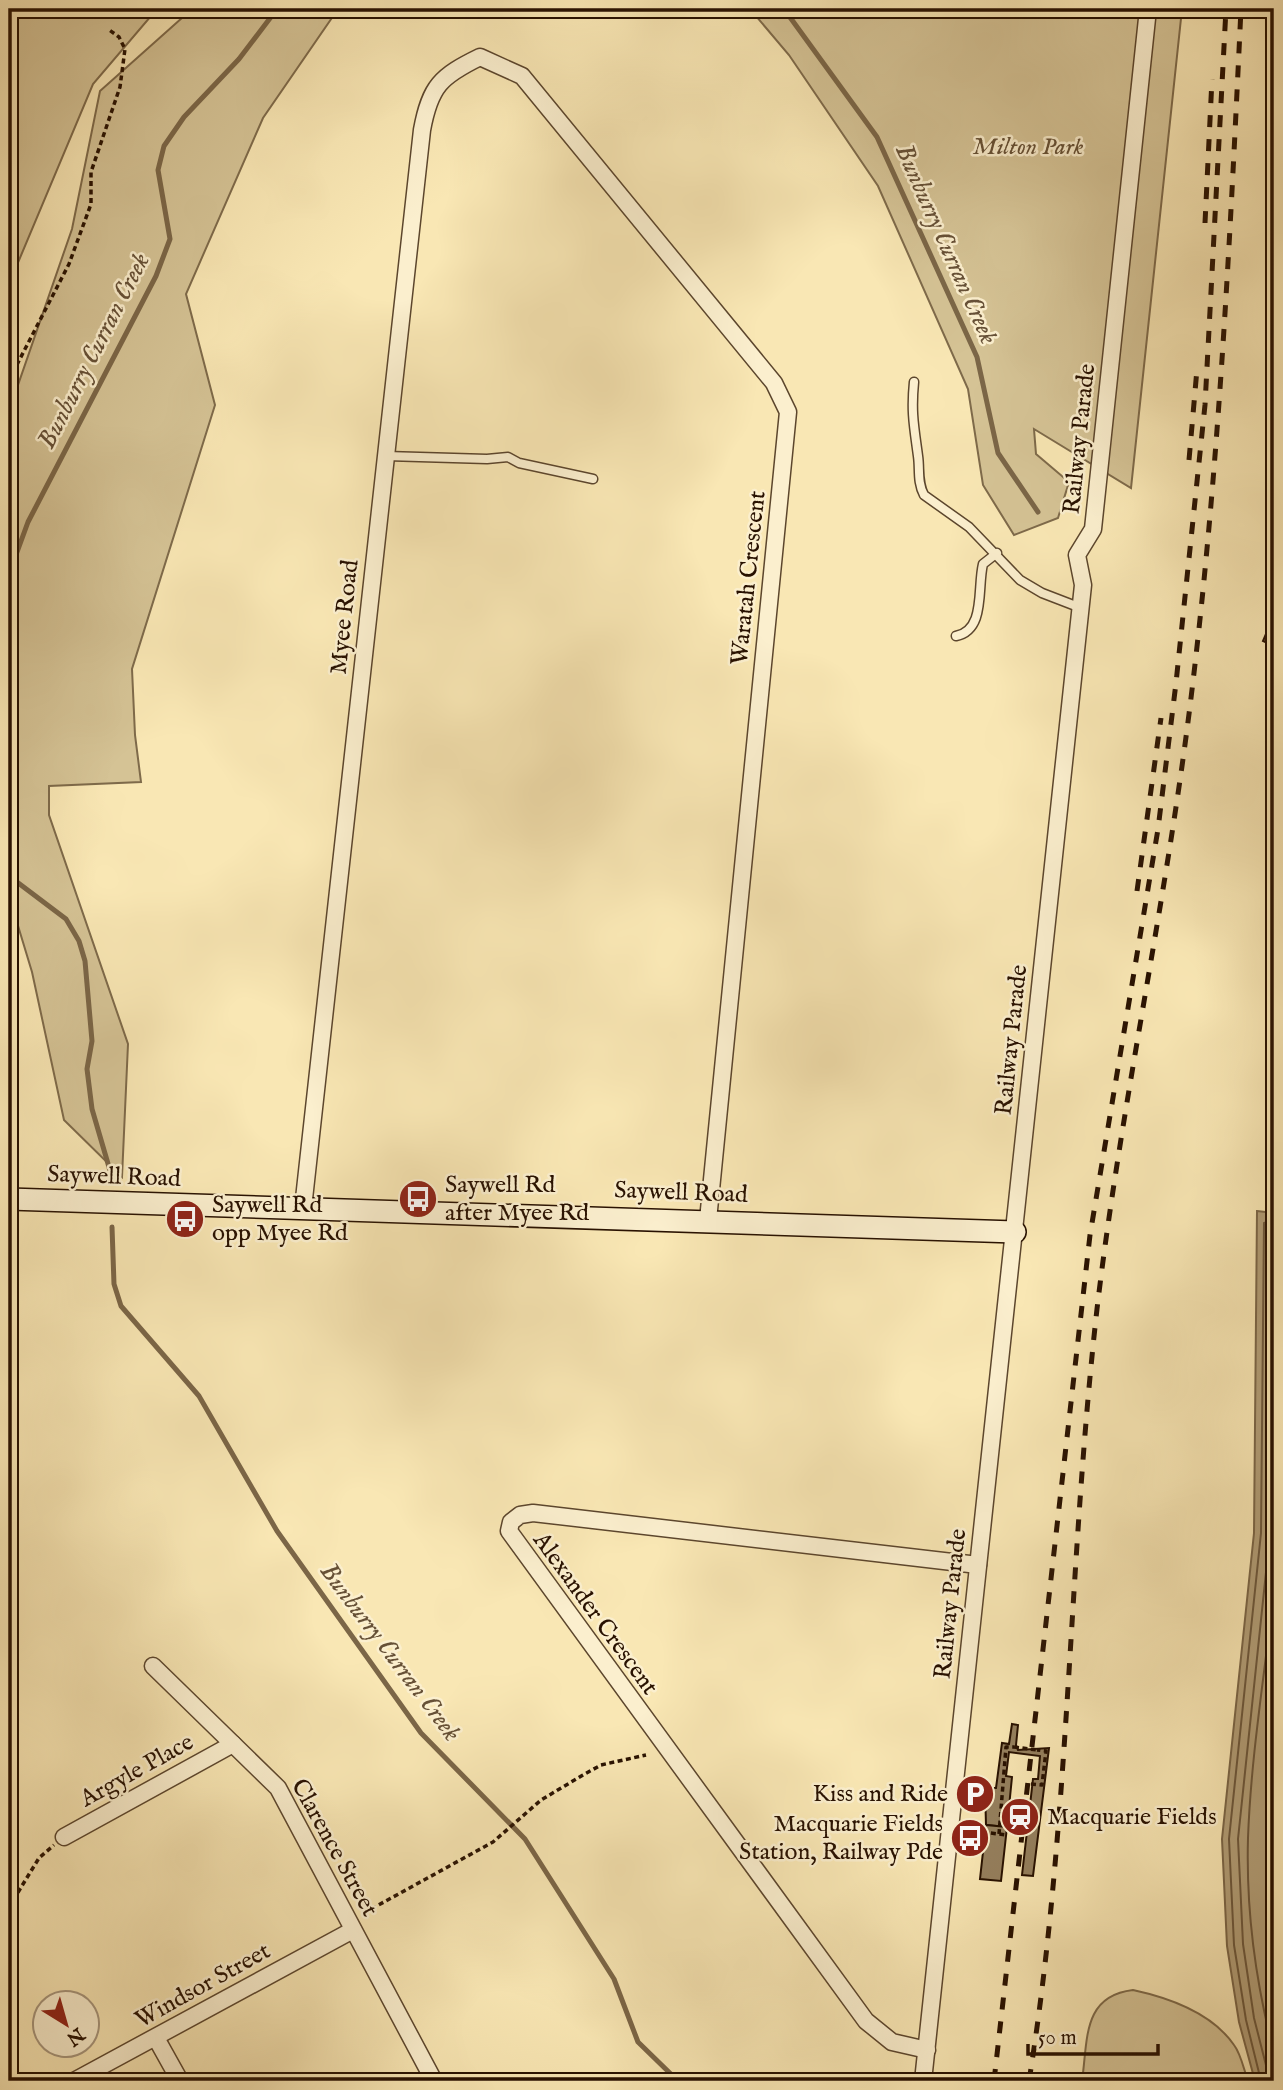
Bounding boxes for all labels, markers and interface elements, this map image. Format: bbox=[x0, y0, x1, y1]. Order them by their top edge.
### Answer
park label: Milton Park bbox=[973, 132, 1084, 163]
water label: Bunburry Curran Creek bbox=[887, 139, 1005, 350]
water label: Bunburry Curran Creek bbox=[30, 247, 158, 454]
street label: Railway Parade bbox=[1057, 362, 1103, 516]
street label: Waratah Crescent bbox=[724, 489, 774, 667]
street label: Myee Road bbox=[324, 558, 366, 676]
street label: Railway Parade bbox=[989, 963, 1035, 1117]
street label: Saywell Road bbox=[47, 1159, 181, 1195]
place label: Saywell Rd after Myee Rd bbox=[445, 1170, 589, 1229]
street label: Saywell Road bbox=[614, 1175, 748, 1211]
bus stop icon: Saywell Rd after Myee Rd bbox=[397, 1178, 439, 1220]
place label: Saywell Rd opp Myee Rd bbox=[212, 1190, 348, 1249]
bus stop icon: Saywell Rd opp Myee Rd bbox=[164, 1198, 206, 1240]
street label: Alexander Crescent bbox=[525, 1526, 665, 1702]
street label: Railway Parade bbox=[928, 1527, 974, 1681]
water label: Bunburry Curran Creek bbox=[312, 1556, 468, 1748]
street label: Argyle Place bbox=[74, 1727, 199, 1815]
parking icon: Kiss and Ride bbox=[954, 1773, 996, 1815]
street label: Clarence Street bbox=[283, 1774, 385, 1922]
place label: Kiss and Ride bbox=[813, 1779, 948, 1810]
station icon: Macquarie Fields bbox=[999, 1796, 1041, 1838]
place label: Macquarie Fields bbox=[1047, 1802, 1217, 1833]
place label: Macquarie Fields Station, Railway Pde bbox=[739, 1809, 943, 1868]
bus stop icon: Macquarie Fields Station, Railway Pde bbox=[949, 1817, 991, 1859]
street label: Windsor Street bbox=[130, 1936, 276, 2036]
north arrow bbox=[32, 1988, 102, 2058]
scale bar bbox=[1028, 2013, 1157, 2057]
text: N bbox=[61, 2021, 90, 2051]
text: 50 m bbox=[1038, 2025, 1077, 2052]

